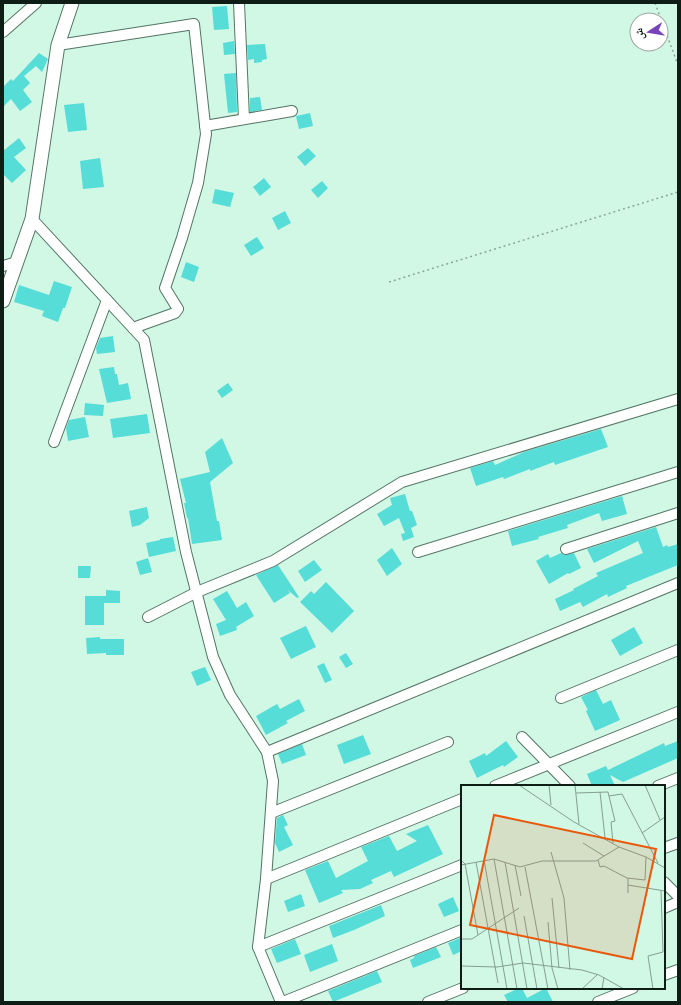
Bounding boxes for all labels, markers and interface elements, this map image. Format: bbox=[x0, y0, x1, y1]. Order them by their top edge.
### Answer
north arrow bbox=[629, 12, 669, 52]
text: ش bbox=[630, 26, 648, 41]
inset map bbox=[461, 785, 665, 989]

